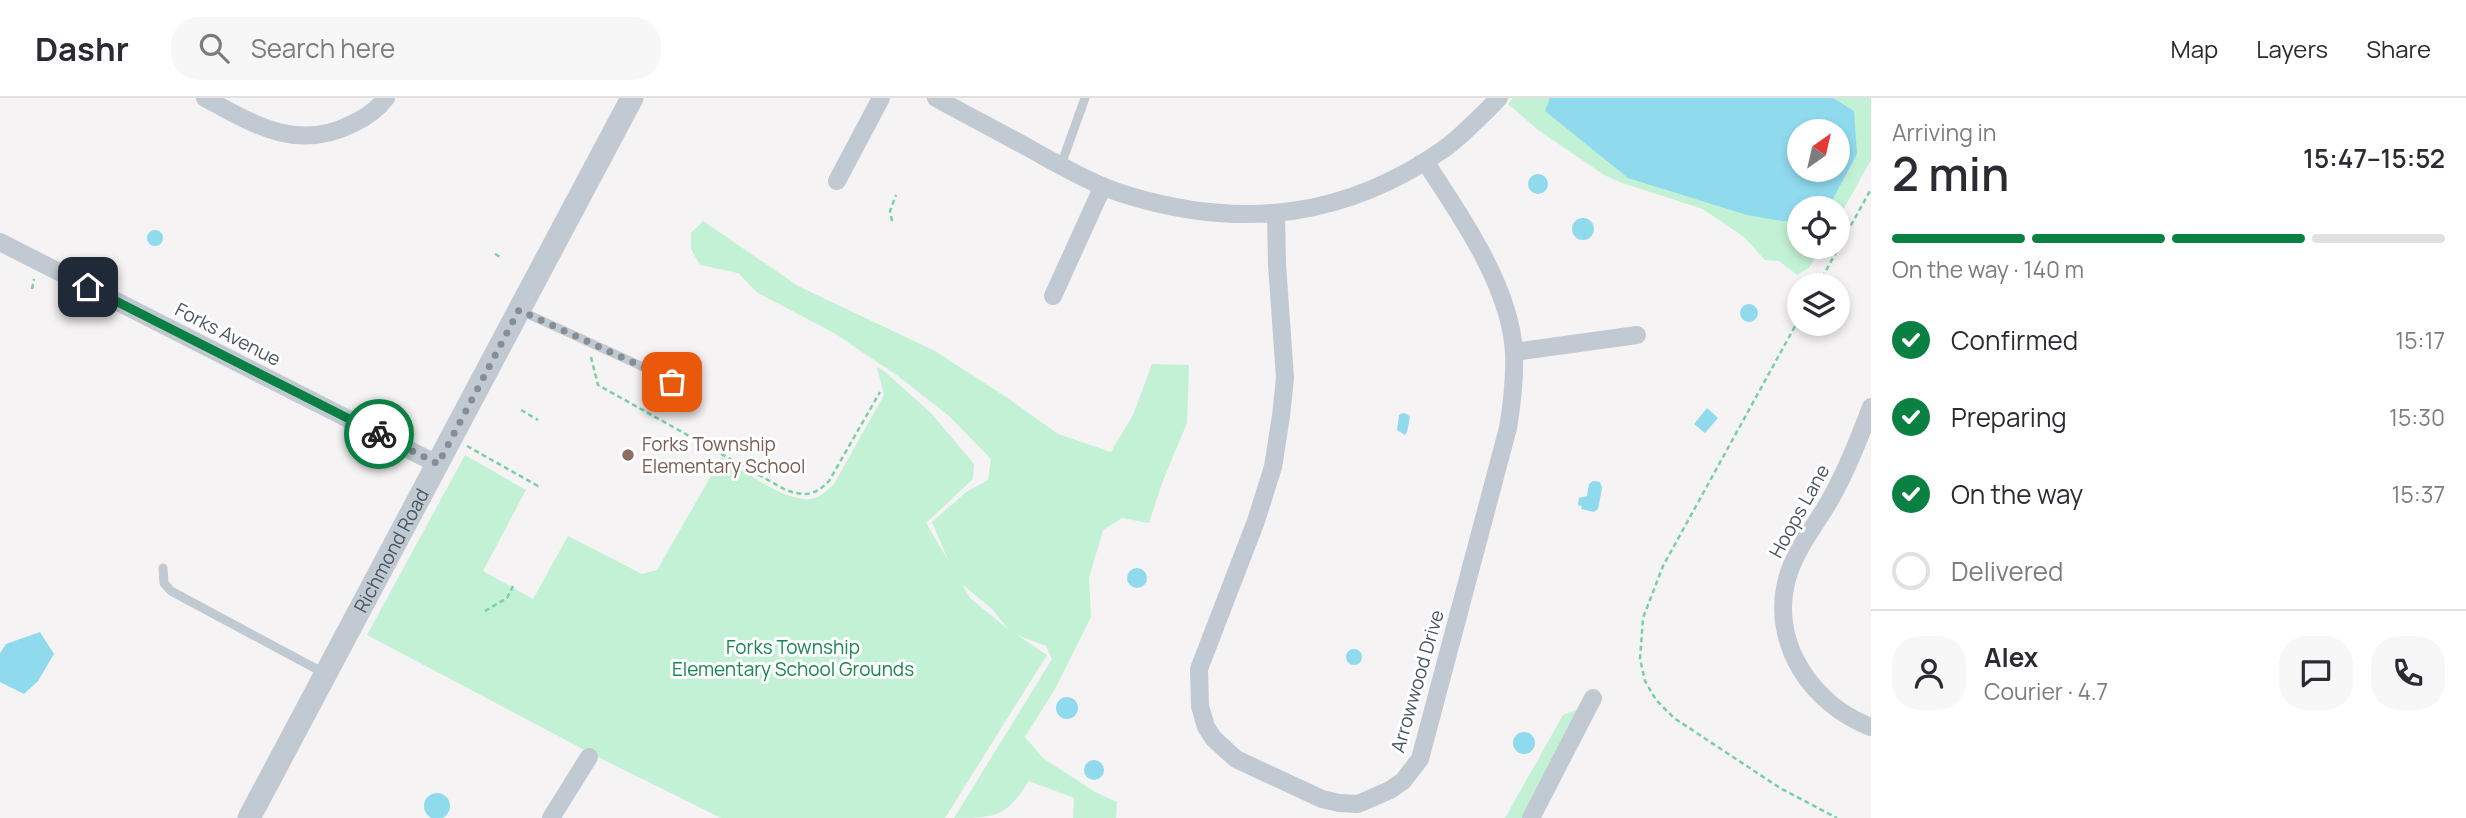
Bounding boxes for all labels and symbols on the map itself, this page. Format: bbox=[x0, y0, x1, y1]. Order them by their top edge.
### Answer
north arrow bbox=[1787, 119, 1850, 182]
pin bbox=[58, 257, 118, 317]
street label: Forks Avenue bbox=[171, 296, 285, 372]
pin bbox=[642, 352, 702, 412]
courier bbox=[344, 399, 414, 469]
place label: Forks Township Elementary School bbox=[642, 431, 805, 479]
marker: Forks Township Elementary School bbox=[620, 447, 636, 463]
street label: Hoops Lane bbox=[1763, 460, 1835, 562]
street label: Richmond Road bbox=[348, 484, 435, 617]
street label: Arrowwood Drive bbox=[1384, 607, 1450, 755]
park label: Forks Township Elementary School Grounds bbox=[672, 634, 914, 682]

